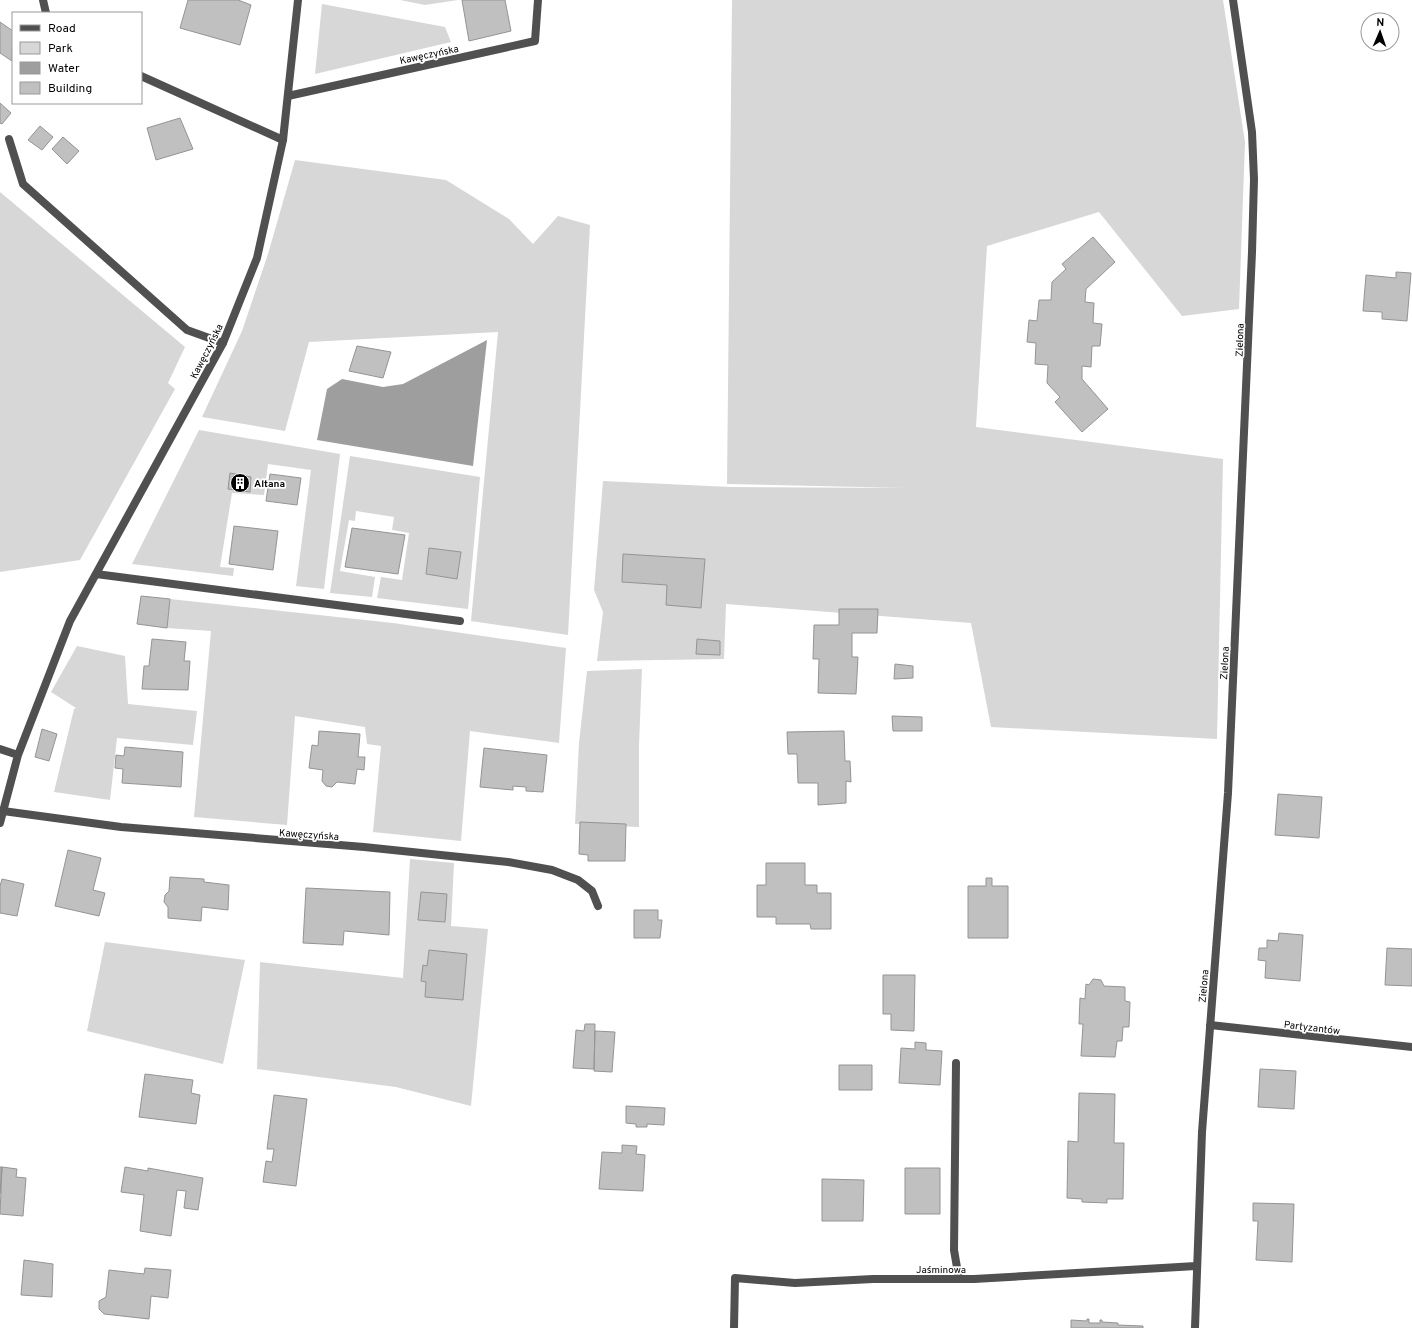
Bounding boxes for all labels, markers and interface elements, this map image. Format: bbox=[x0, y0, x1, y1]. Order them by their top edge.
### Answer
legend bbox=[12, 12, 142, 104]
north arrow bbox=[1360, 12, 1400, 52]
text: N bbox=[1376, 16, 1385, 30]
text: Road bbox=[48, 21, 76, 37]
text: Park bbox=[48, 41, 73, 57]
street label: Kawęczyńska bbox=[399, 43, 460, 68]
text: Water bbox=[48, 61, 80, 77]
text: Building bbox=[48, 81, 92, 97]
street label: Kawęczyńska bbox=[188, 322, 227, 381]
street label: Zielona bbox=[1233, 323, 1248, 357]
building icon: Altana bbox=[229, 472, 251, 494]
place label: Altana bbox=[254, 478, 285, 491]
street label: Zielona bbox=[1218, 646, 1233, 680]
street label: Kawęczyńska bbox=[278, 827, 339, 844]
street label: Zielona bbox=[1197, 969, 1212, 1003]
street label: Partyzantów bbox=[1283, 1019, 1341, 1038]
street label: Jaśminowa bbox=[916, 1264, 966, 1277]

